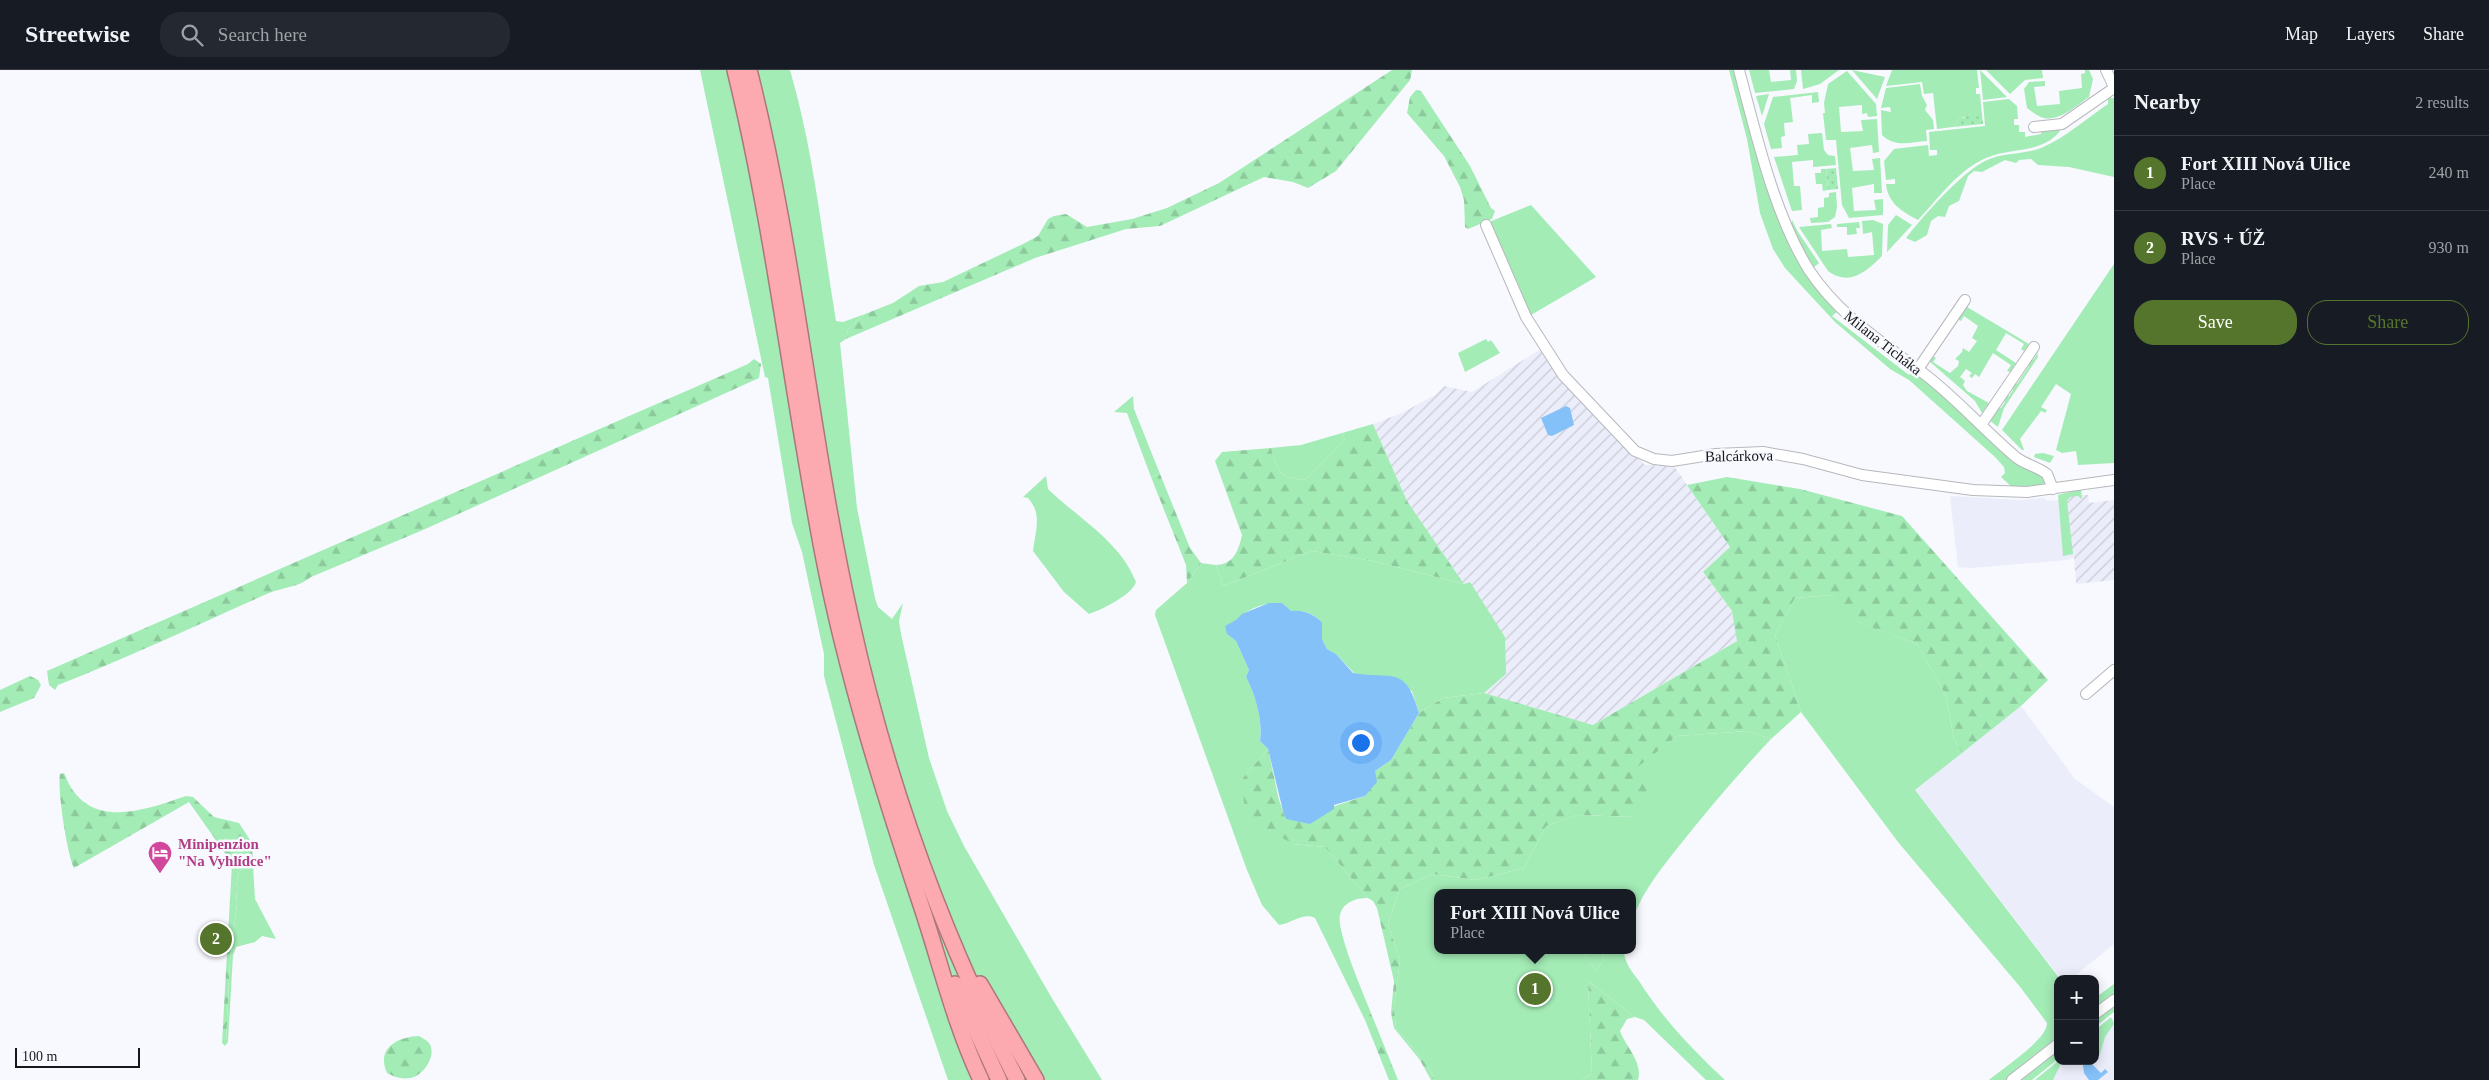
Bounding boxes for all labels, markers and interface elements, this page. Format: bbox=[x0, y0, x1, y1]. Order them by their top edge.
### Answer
search box bbox=[160, 12, 510, 57]
text: Streetwise bbox=[25, 21, 130, 47]
icon: search bbox=[178, 21, 206, 49]
text: Search here bbox=[218, 24, 307, 45]
text: Map bbox=[2285, 24, 2318, 44]
text: Layers bbox=[2346, 24, 2395, 44]
text: Share bbox=[2423, 24, 2464, 44]
text: Nearby bbox=[2134, 90, 2201, 114]
text: 2 results bbox=[2415, 94, 2469, 111]
text: Fort XIII Nová Ulice bbox=[2181, 153, 2350, 174]
text: 1 bbox=[2146, 164, 2154, 181]
text: 240 m bbox=[2429, 164, 2469, 181]
text: Place bbox=[2181, 175, 2216, 192]
text: RVS + ÚŽ bbox=[2181, 228, 2265, 249]
text: 2 bbox=[2146, 239, 2154, 256]
text: 930 m bbox=[2429, 239, 2469, 256]
text: Place bbox=[2181, 250, 2216, 267]
button: Save bbox=[2134, 300, 2297, 345]
button: Share bbox=[2307, 300, 2469, 345]
street label: Milana Ticháka bbox=[1841, 308, 1925, 378]
street label: Balcárkova bbox=[1705, 447, 1774, 465]
your location bbox=[1348, 730, 1374, 756]
place label: Minipenzion "Na Vyhlídce" bbox=[178, 836, 272, 869]
hotel icon: Minipenzion "Na Vyhlídce" bbox=[147, 840, 173, 874]
popup bbox=[1434, 889, 1636, 954]
text: Fort XIII Nová Ulice bbox=[1450, 902, 1620, 923]
pin: 2 bbox=[200, 920, 232, 958]
text: Place bbox=[1450, 924, 1485, 941]
pin: 1 bbox=[1519, 970, 1551, 1008]
map controls bbox=[2054, 975, 2099, 1065]
button: + bbox=[2054, 975, 2099, 1020]
button: − bbox=[2054, 1020, 2099, 1065]
scale bar bbox=[15, 1045, 140, 1068]
text: 100 m bbox=[22, 1049, 57, 1064]

